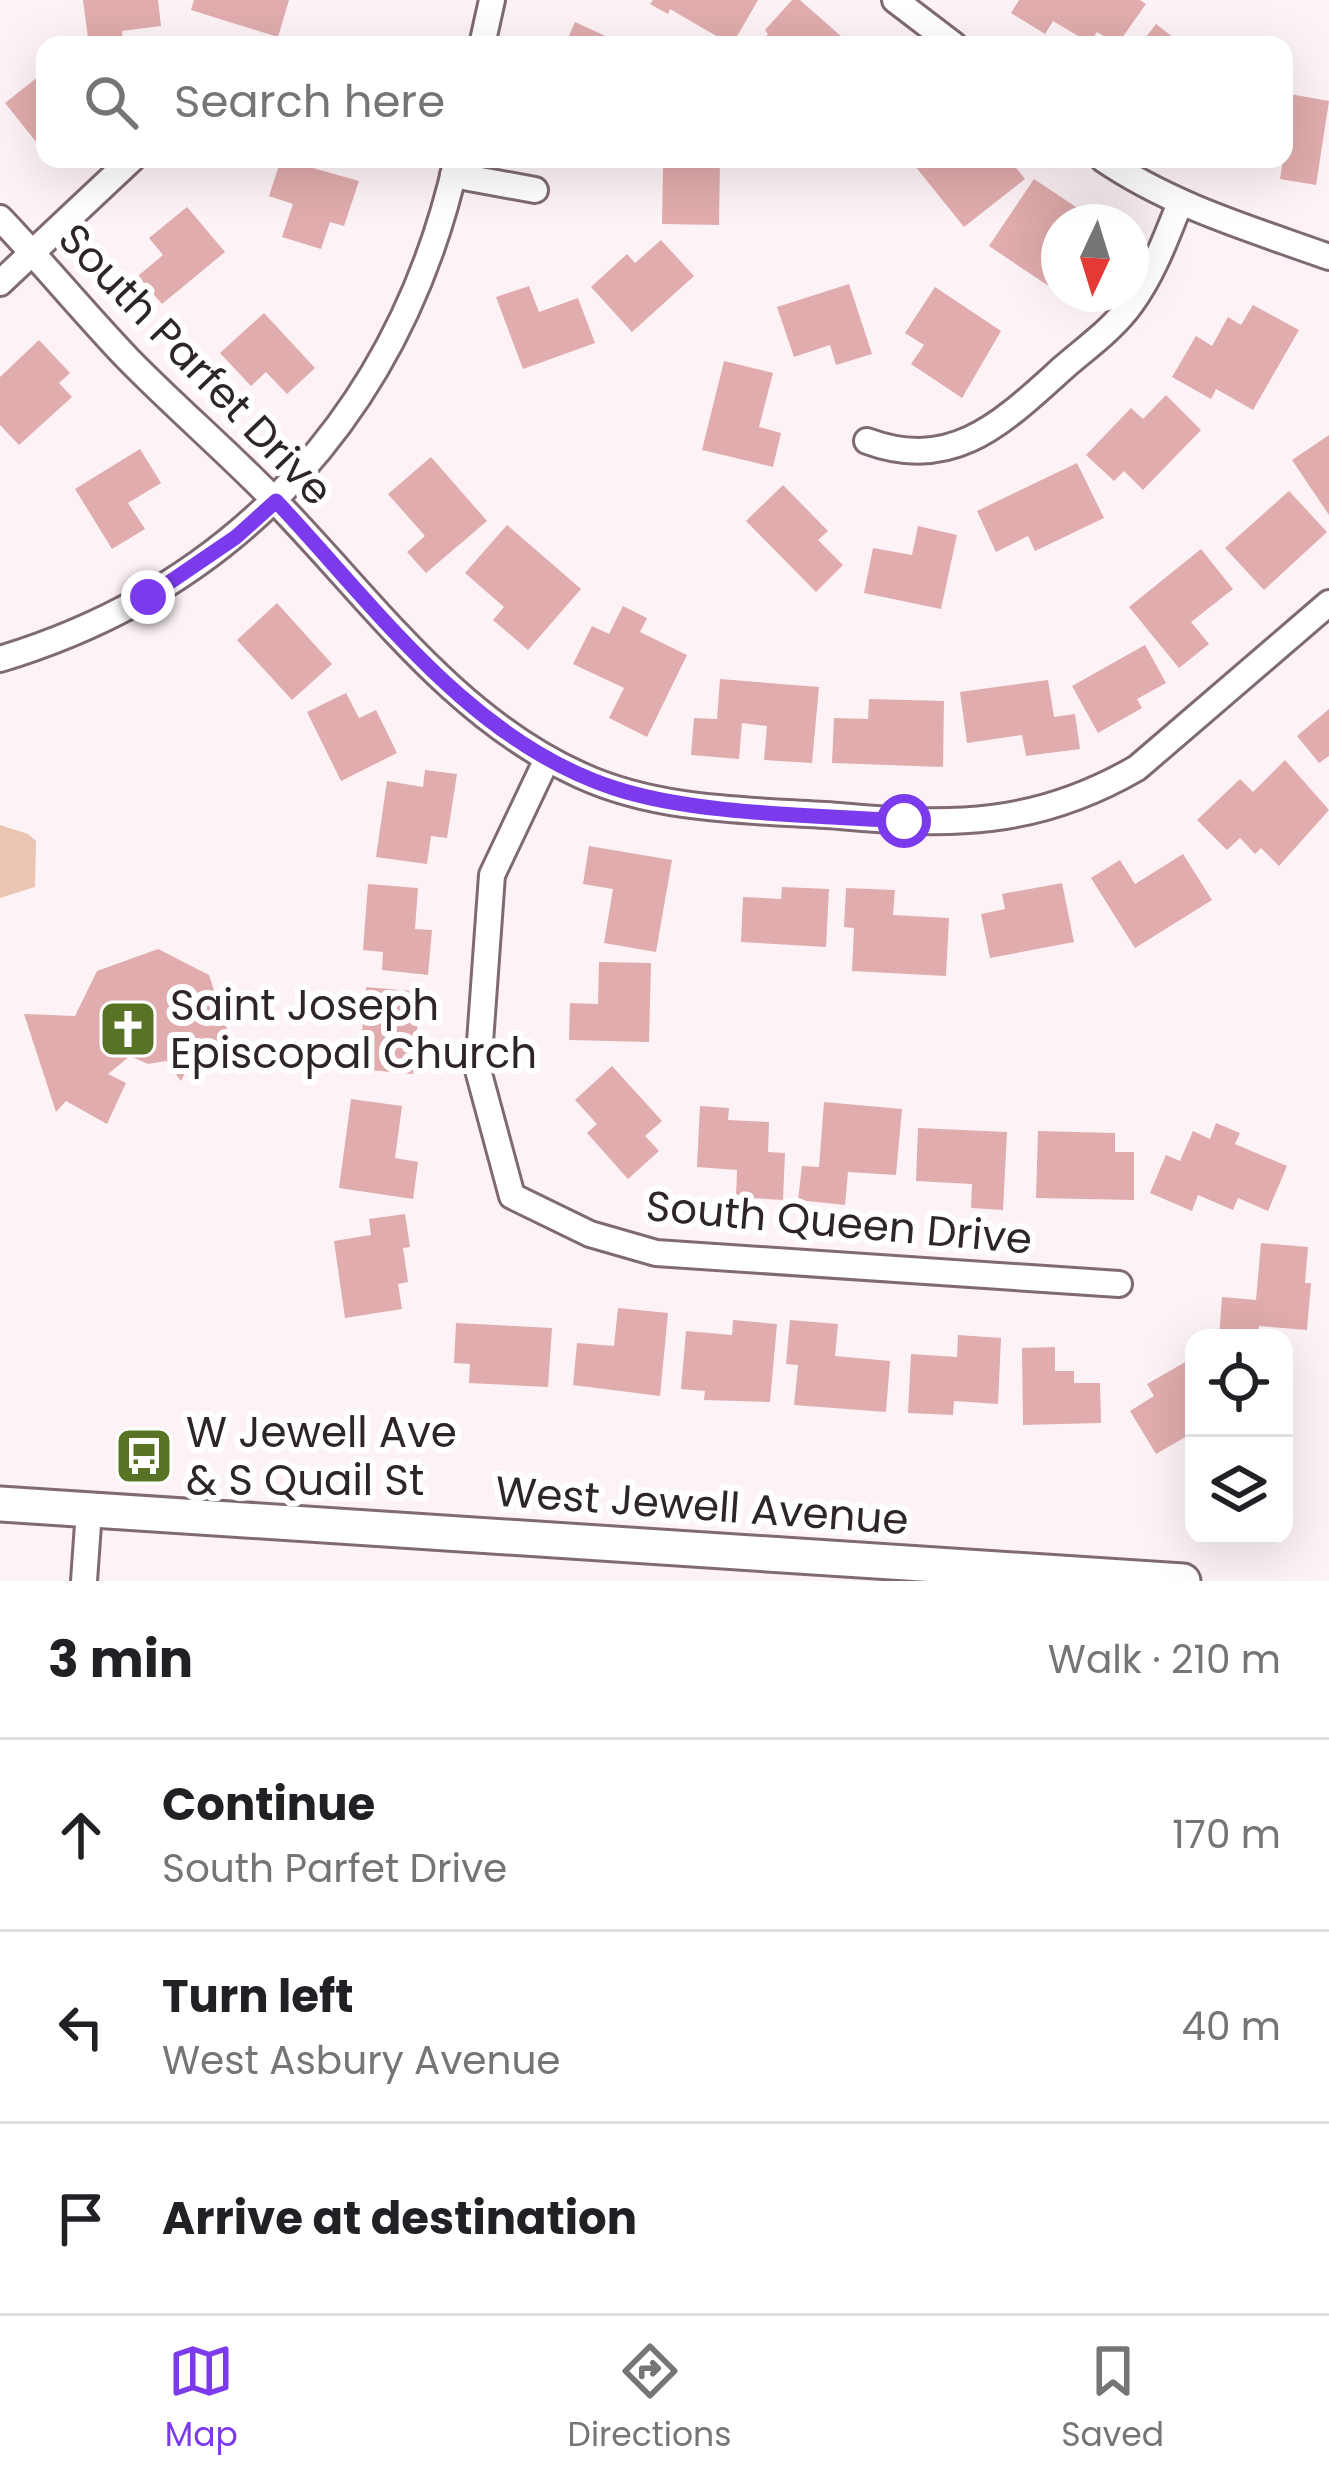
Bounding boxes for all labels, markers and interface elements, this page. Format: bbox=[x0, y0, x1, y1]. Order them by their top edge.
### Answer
search box bbox=[36, 36, 1293, 168]
icon: search bbox=[78, 69, 144, 135]
text: Search here bbox=[174, 70, 445, 133]
north arrow bbox=[1041, 204, 1149, 312]
street label: South Parfet Drive bbox=[45, 210, 346, 519]
route end bbox=[121, 570, 175, 624]
route start bbox=[877, 794, 931, 848]
place label: Saint Joseph Episcopal Church bbox=[170, 976, 537, 1083]
church icon: Saint Joseph Episcopal Church bbox=[97, 998, 159, 1060]
street label: South Queen Drive bbox=[643, 1176, 1034, 1269]
map controls bbox=[1185, 1329, 1293, 1545]
button: locate bbox=[1185, 1329, 1293, 1437]
place label: W Jewell Ave & S Quail St bbox=[186, 1403, 457, 1510]
bus stop icon: W Jewell Ave & S Quail St bbox=[113, 1425, 175, 1487]
button: layers bbox=[1185, 1437, 1293, 1545]
street label: West Jewell Avenue bbox=[493, 1462, 910, 1549]
text: 3 min bbox=[48, 1623, 193, 1695]
text: Walk · 210 m bbox=[1048, 1632, 1281, 1687]
text: Continue bbox=[162, 1773, 375, 1836]
icon: ahead bbox=[48, 1802, 114, 1868]
text: 170 m bbox=[1172, 1807, 1281, 1862]
text: South Parfet Drive bbox=[162, 1841, 507, 1896]
text: Turn left bbox=[162, 1965, 354, 2028]
icon: left bbox=[48, 1994, 114, 2060]
text: 40 m bbox=[1181, 1999, 1281, 2054]
text: West Asbury Avenue bbox=[162, 2033, 561, 2088]
icon: arrive bbox=[48, 2186, 114, 2252]
text: Arrive at destination bbox=[162, 2187, 637, 2250]
tab: Map bbox=[165, 2338, 238, 2460]
tab: Directions bbox=[568, 2338, 731, 2460]
tab: Saved bbox=[1061, 2338, 1164, 2460]

